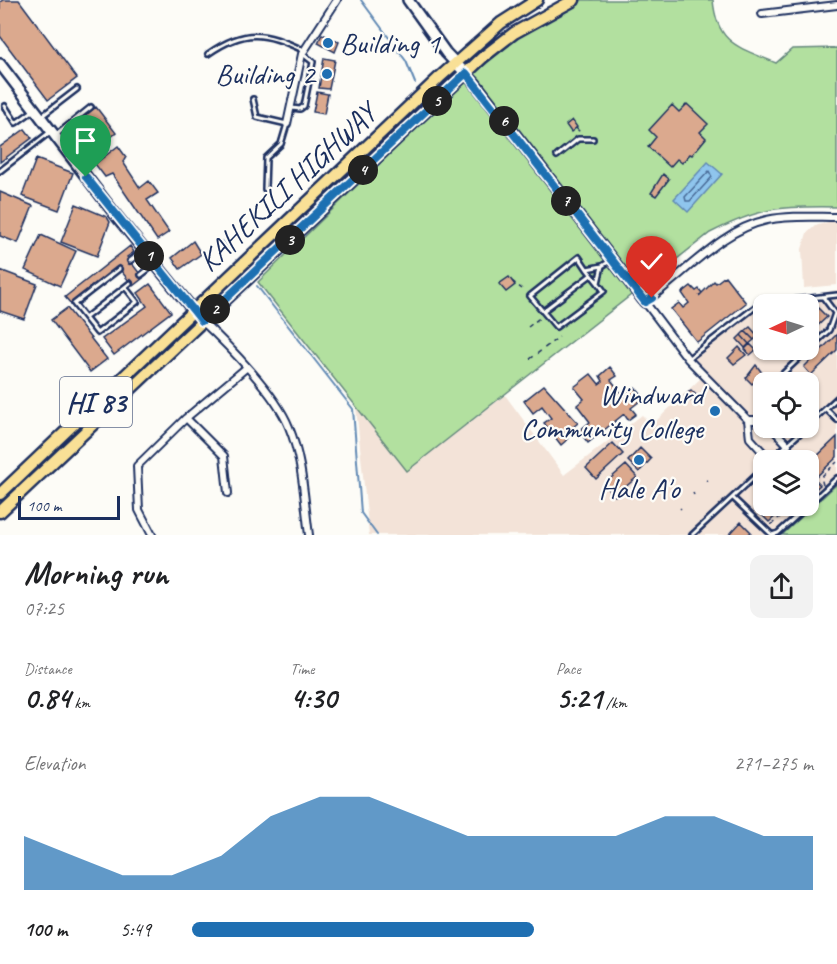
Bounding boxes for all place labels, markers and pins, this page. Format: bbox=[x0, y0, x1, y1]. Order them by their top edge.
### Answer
place label: Building 1 bbox=[340, 24, 441, 62]
marker: Building 1 bbox=[321, 36, 335, 50]
place label: Building 2 bbox=[215, 55, 317, 93]
marker: Building 2 bbox=[320, 67, 334, 81]
pin: 5 bbox=[422, 86, 452, 116]
pin: 6 bbox=[489, 106, 519, 136]
pin bbox=[60, 115, 111, 177]
pin: 4 bbox=[348, 155, 378, 185]
pin: 7 bbox=[551, 186, 581, 216]
pin: 3 bbox=[275, 225, 305, 255]
pin bbox=[626, 236, 677, 298]
pin: 1 bbox=[134, 241, 164, 271]
pin: 2 bbox=[200, 294, 230, 324]
place label: Windward Community College bbox=[520, 375, 707, 447]
marker: Windward Community College bbox=[708, 404, 722, 418]
marker: Hale A'o bbox=[632, 453, 646, 467]
place label: Hale A'o bbox=[598, 469, 681, 507]

